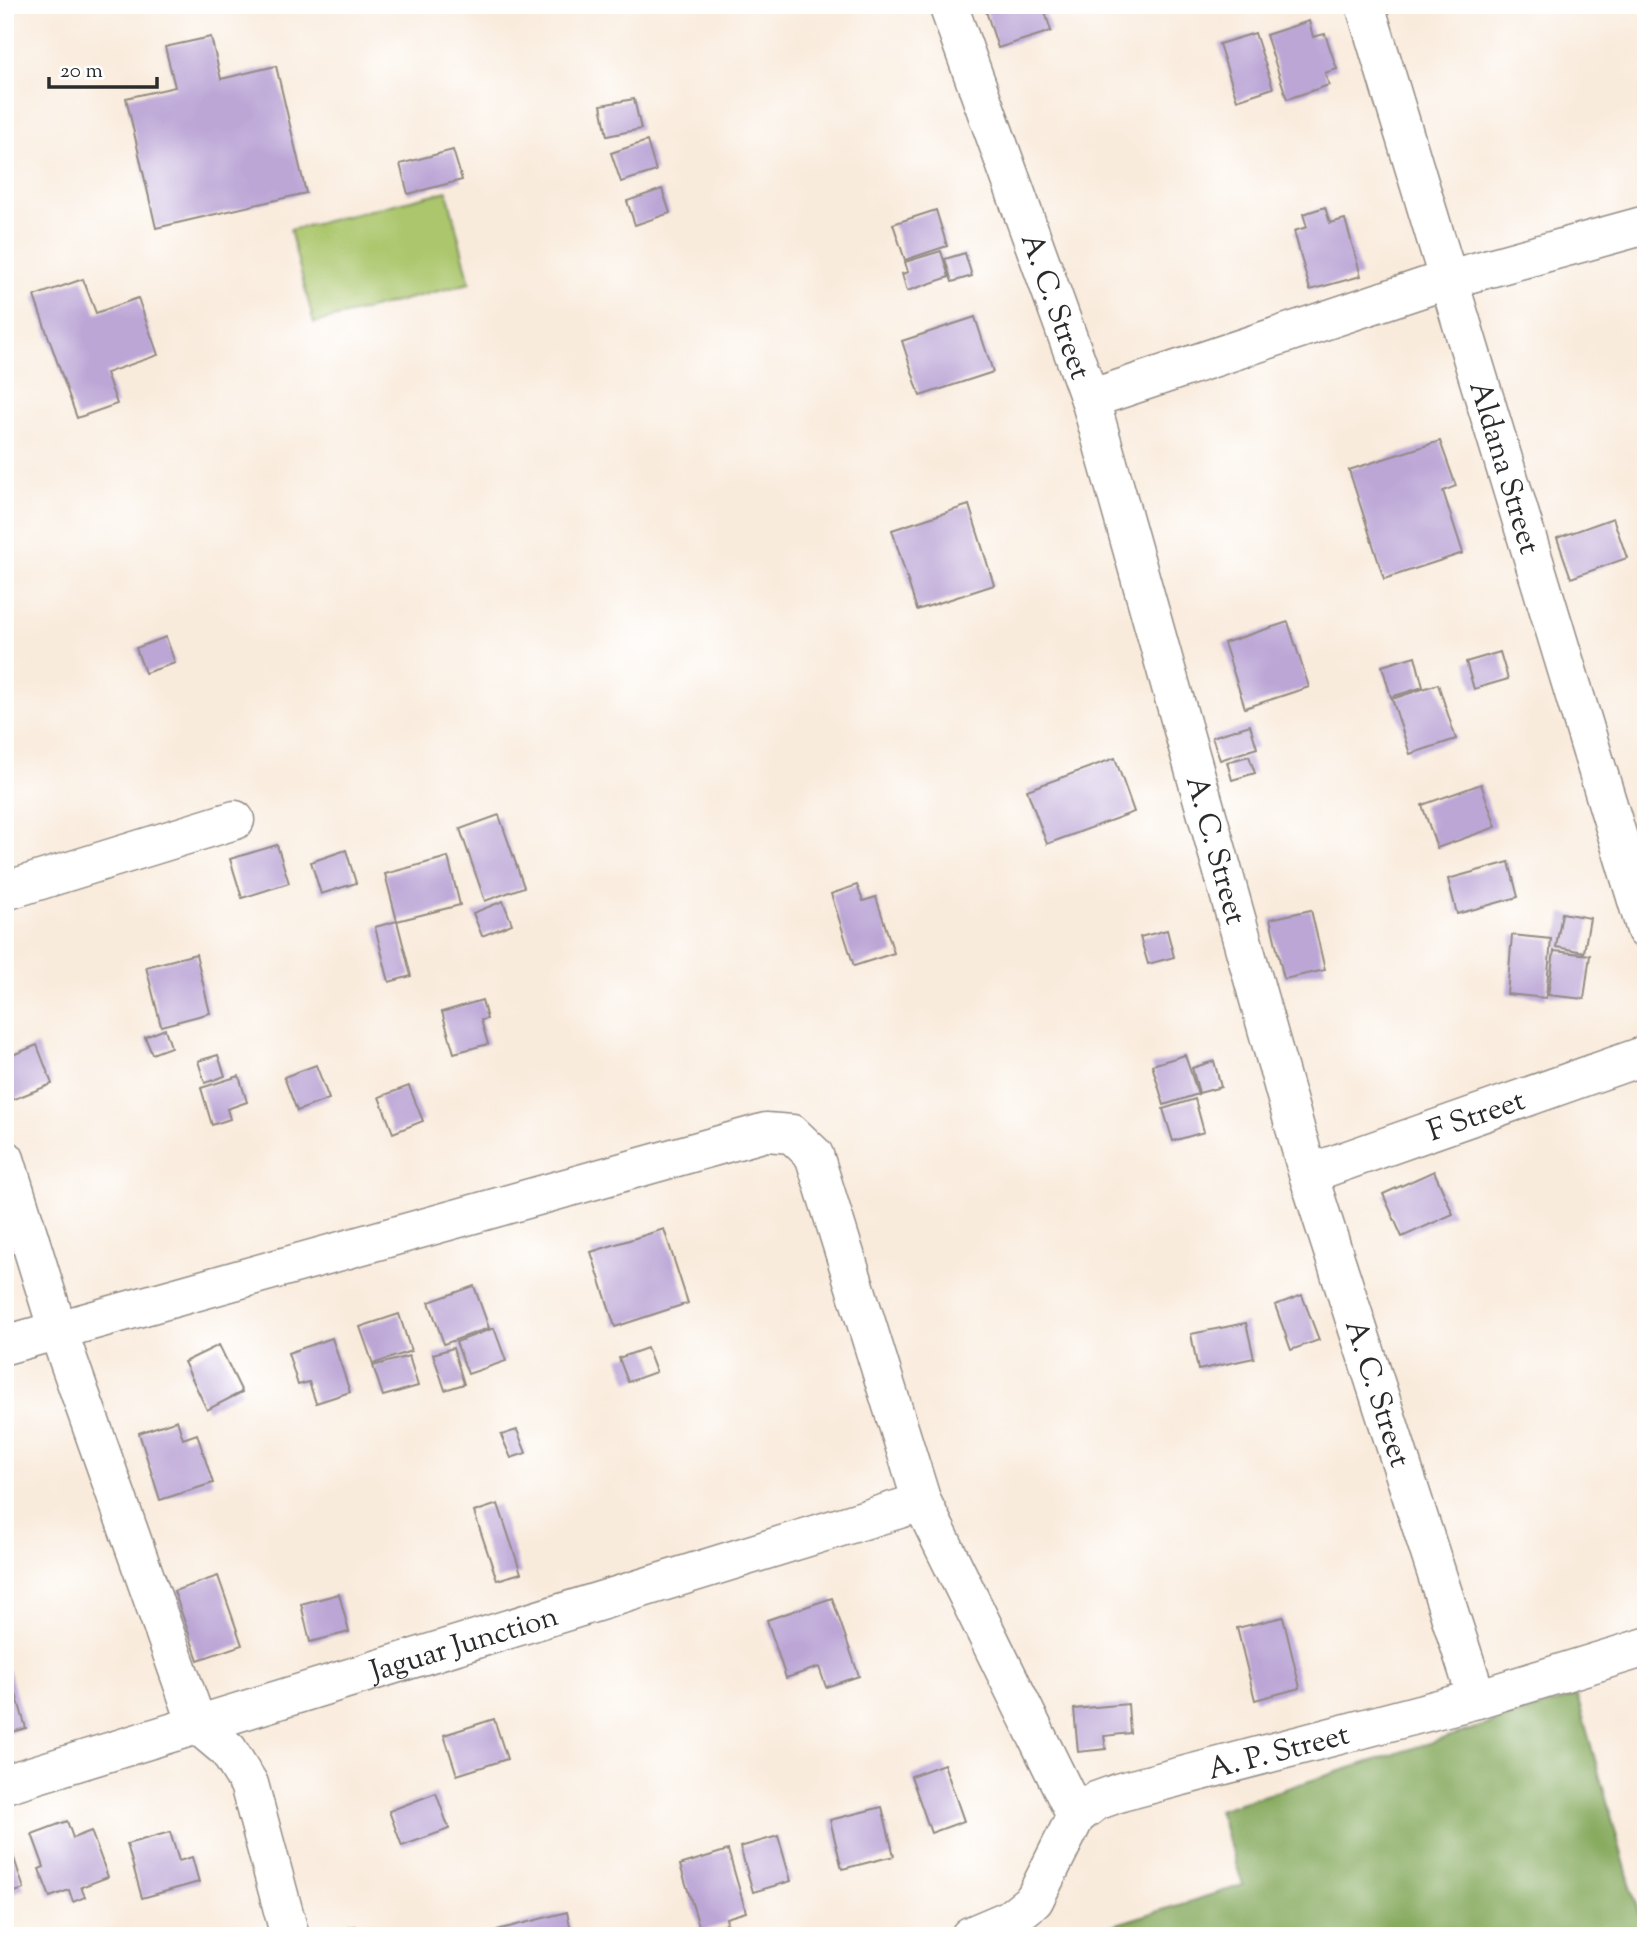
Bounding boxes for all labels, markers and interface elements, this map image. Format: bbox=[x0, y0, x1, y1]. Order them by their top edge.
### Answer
scale bar bbox=[49, 46, 158, 90]
text: 20 m bbox=[60, 57, 103, 87]
street label: A. C. Street bbox=[1008, 228, 1100, 386]
street label: Aldana Street bbox=[1456, 376, 1550, 560]
street label: A. C. Street bbox=[1173, 771, 1256, 930]
street label: F Street bbox=[1422, 1080, 1531, 1154]
street label: A. C. Street bbox=[1332, 1315, 1420, 1473]
street label: Jaguar Junction bbox=[363, 1596, 564, 1695]
street label: A. P. Street bbox=[1203, 1714, 1354, 1792]

